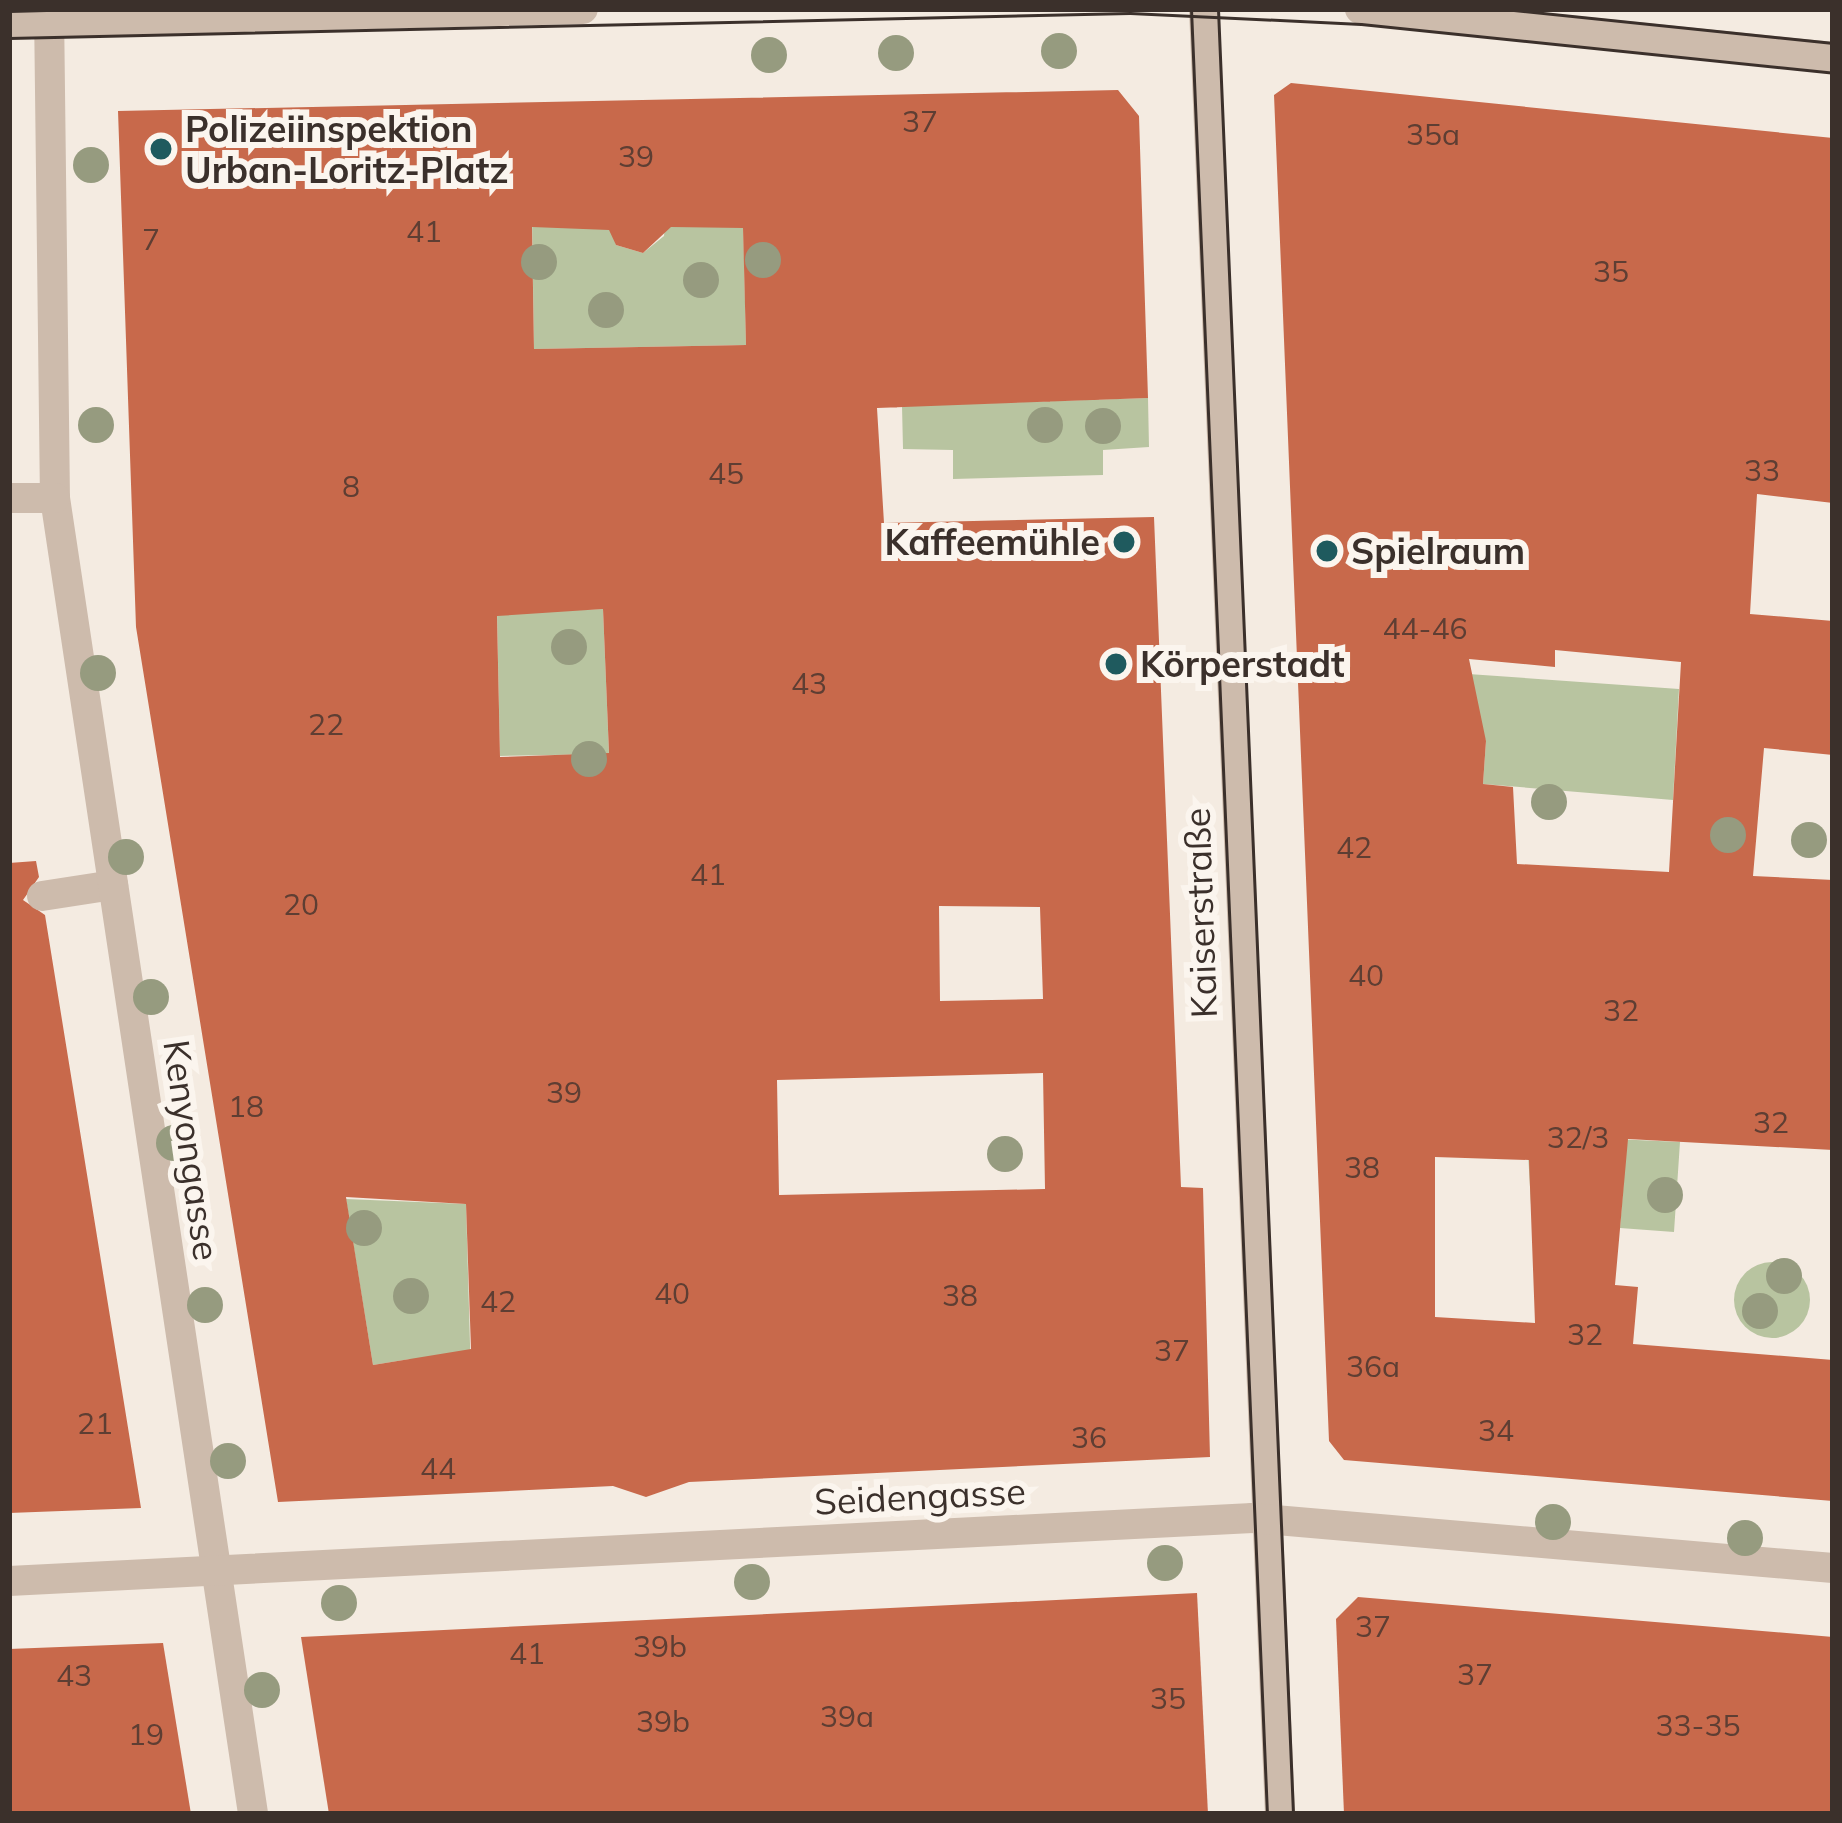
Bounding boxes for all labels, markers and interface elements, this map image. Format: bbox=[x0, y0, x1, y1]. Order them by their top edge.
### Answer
house number: 37 bbox=[902, 103, 938, 139]
place label: Polizeiinspektion Urban-Loritz-Platz bbox=[185, 106, 508, 191]
house number: 35a bbox=[1406, 116, 1460, 152]
marker: Polizeiinspektion Urban-Loritz-Platz bbox=[148, 136, 174, 162]
house number: 39 bbox=[618, 138, 654, 174]
house number: 41 bbox=[406, 213, 442, 249]
house number: 7 bbox=[142, 221, 160, 257]
house number: 35 bbox=[1593, 253, 1629, 289]
house number: 33 bbox=[1744, 452, 1780, 488]
house number: 45 bbox=[708, 455, 744, 491]
house number: 8 bbox=[342, 468, 360, 504]
place label: Kaffeemühle bbox=[884, 520, 1100, 564]
marker: Kaffeemühle bbox=[1111, 529, 1137, 555]
place label: Spielraum bbox=[1351, 529, 1525, 573]
marker: Spielraum bbox=[1314, 538, 1340, 564]
house number: 44-46 bbox=[1383, 610, 1467, 646]
place label: Körperstadt bbox=[1140, 642, 1345, 686]
marker: Körperstadt bbox=[1103, 651, 1129, 677]
house number: 43 bbox=[791, 665, 827, 701]
house number: 22 bbox=[308, 706, 344, 742]
street label: Kaiserstraße bbox=[1175, 807, 1225, 1019]
house number: 42 bbox=[1336, 829, 1372, 865]
house number: 41 bbox=[690, 856, 726, 892]
house number: 20 bbox=[283, 886, 319, 922]
house number: 40 bbox=[1348, 957, 1384, 993]
house number: 32 bbox=[1603, 992, 1639, 1028]
street label: Kenyongasse bbox=[155, 1037, 229, 1263]
house number: 39 bbox=[546, 1074, 582, 1110]
house number: 18 bbox=[228, 1088, 264, 1124]
house number: 32 bbox=[1753, 1104, 1789, 1140]
house number: 32/3 bbox=[1547, 1119, 1609, 1155]
house number: 38 bbox=[1344, 1149, 1380, 1185]
house number: 40 bbox=[654, 1275, 690, 1311]
house number: 38 bbox=[942, 1277, 978, 1313]
house number: 42 bbox=[480, 1283, 516, 1319]
house number: 32 bbox=[1567, 1316, 1603, 1352]
house number: 37 bbox=[1154, 1332, 1190, 1368]
house number: 36a bbox=[1346, 1348, 1400, 1384]
house number: 21 bbox=[77, 1405, 113, 1441]
house number: 34 bbox=[1478, 1412, 1514, 1448]
house number: 36 bbox=[1071, 1419, 1107, 1455]
house number: 44 bbox=[420, 1450, 456, 1486]
street label: Seidengasse bbox=[813, 1469, 1027, 1523]
house number: 37 bbox=[1355, 1608, 1391, 1644]
house number: 39b bbox=[633, 1628, 687, 1664]
house number: 41 bbox=[509, 1635, 545, 1671]
house number: 37 bbox=[1457, 1656, 1493, 1692]
house number: 43 bbox=[56, 1657, 92, 1693]
house number: 35 bbox=[1150, 1680, 1186, 1716]
house number: 39a bbox=[820, 1698, 874, 1734]
house number: 39b bbox=[636, 1703, 690, 1739]
house number: 33-35 bbox=[1656, 1707, 1740, 1743]
house number: 19 bbox=[128, 1716, 164, 1752]

